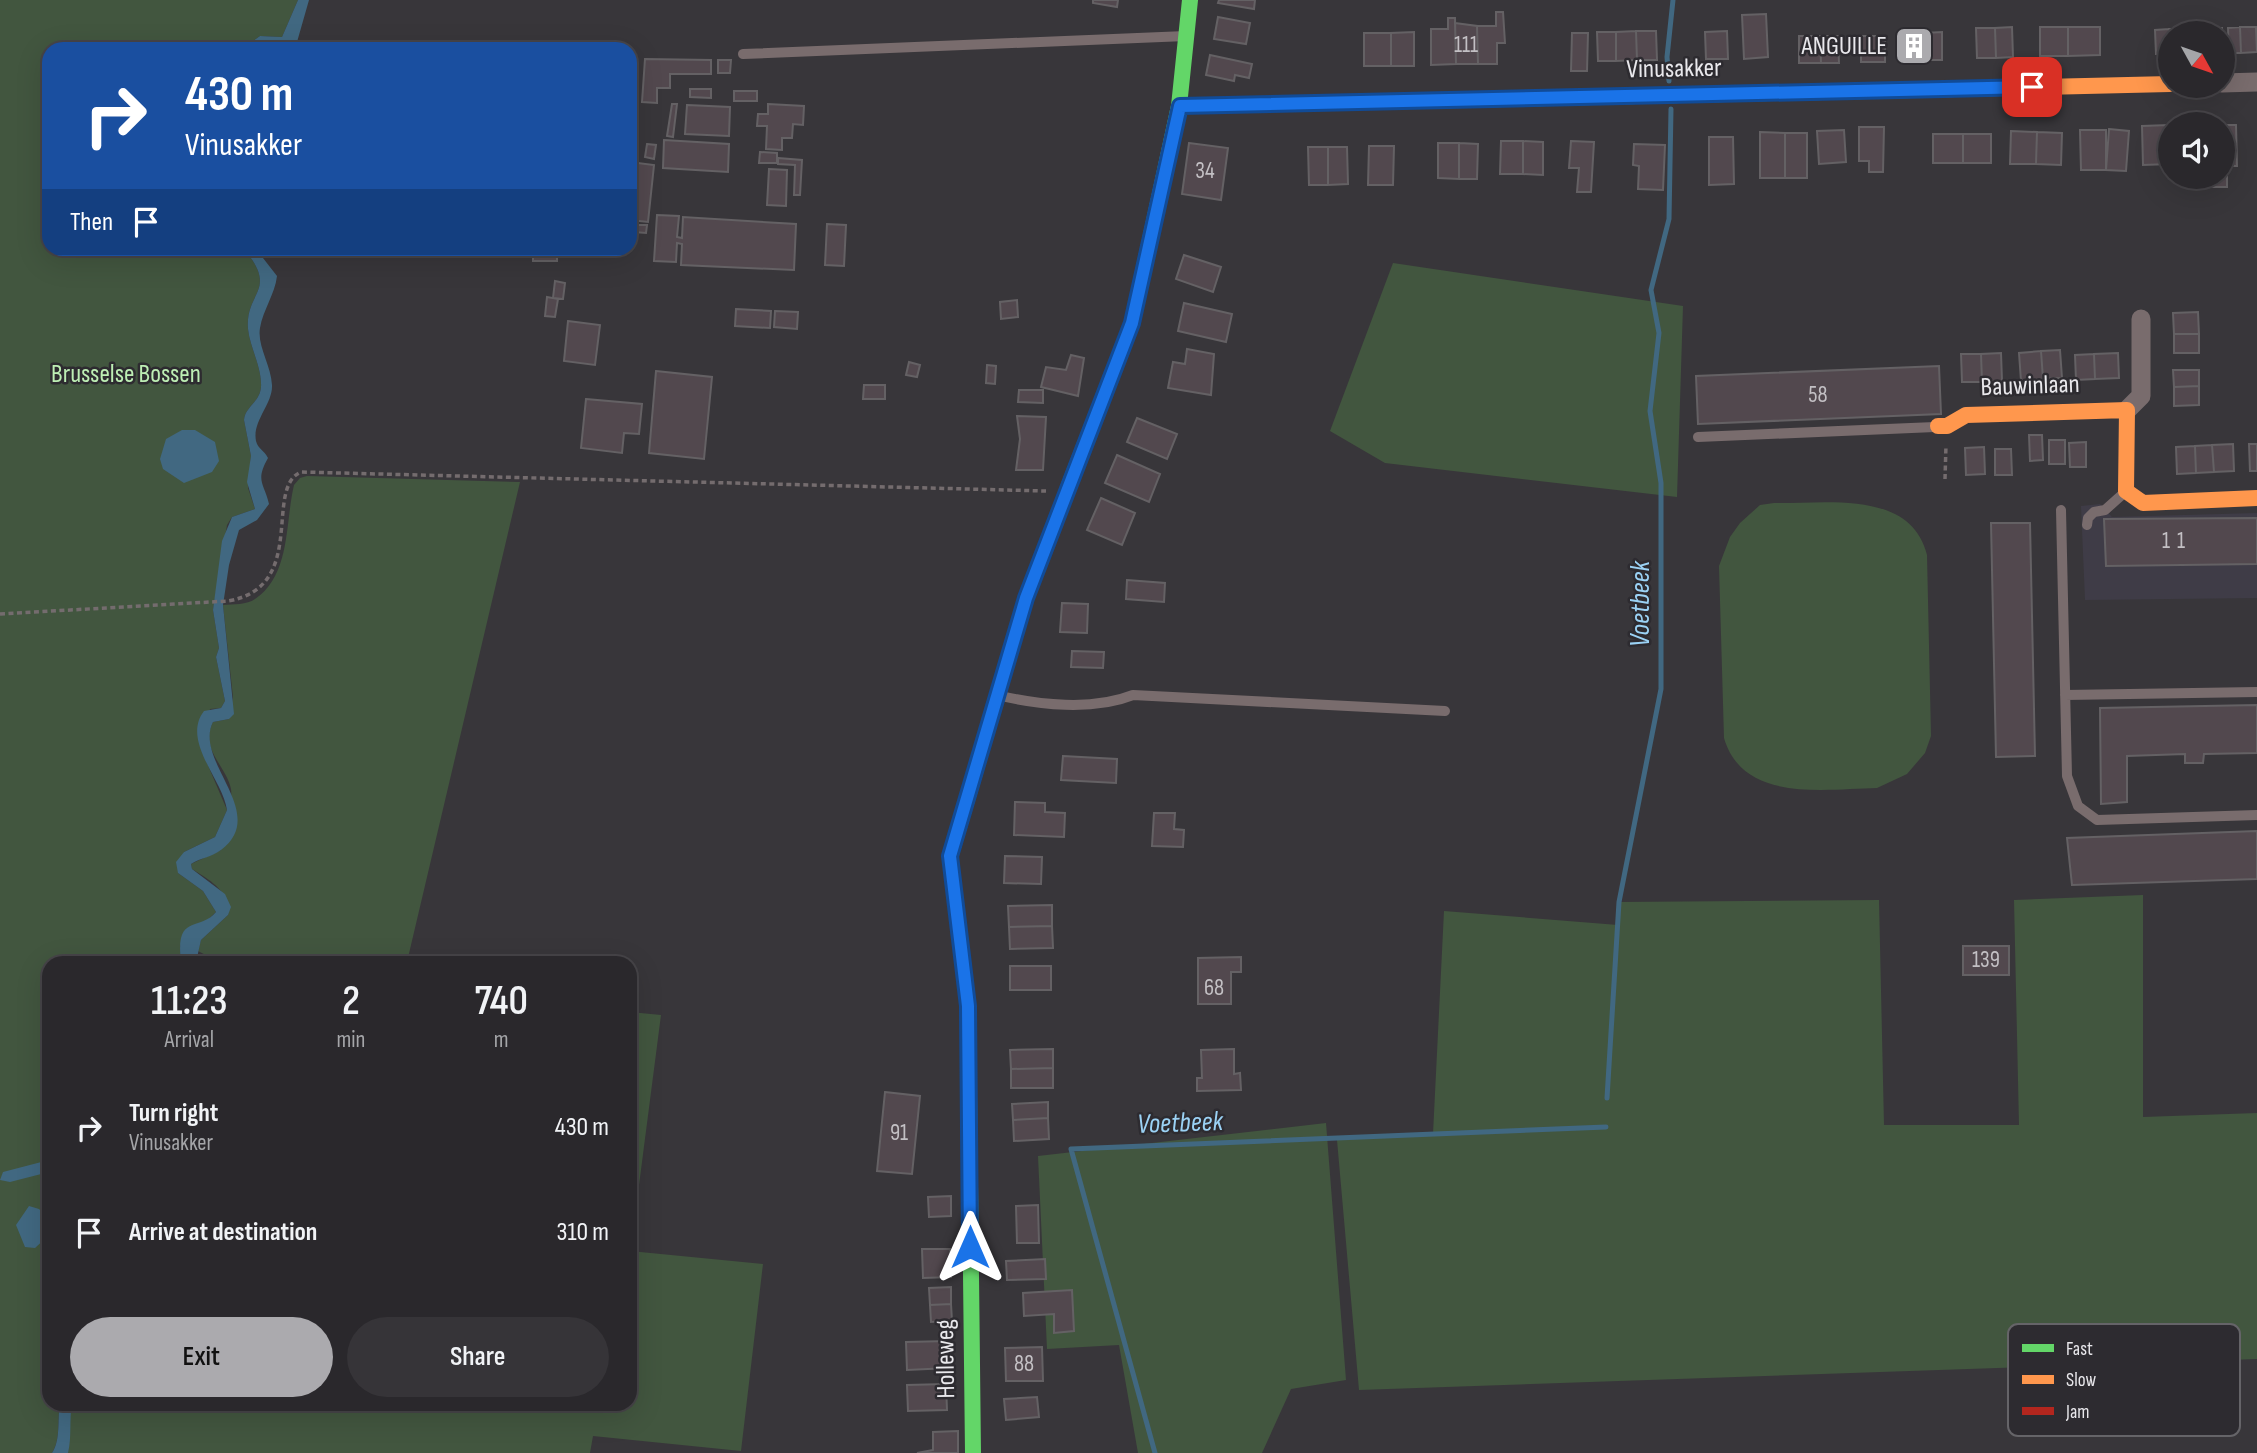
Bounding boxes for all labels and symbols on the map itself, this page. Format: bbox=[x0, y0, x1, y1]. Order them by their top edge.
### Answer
north arrow bbox=[2158, 21, 2235, 98]
building icon: ANGUILLE bbox=[1893, 25, 1935, 67]
house number: 111 bbox=[1454, 31, 1478, 59]
place label: ANGUILLE bbox=[1801, 31, 1887, 62]
street label: Vinusakker bbox=[1626, 53, 1722, 85]
pin bbox=[2002, 57, 2062, 117]
house number: 34 bbox=[1195, 157, 1215, 185]
park label: Brusselse Bossen bbox=[51, 359, 201, 390]
street label: Bauwinlaan bbox=[1980, 369, 2080, 403]
house number: 58 bbox=[1808, 381, 1828, 409]
house number: 1 bbox=[2162, 527, 2170, 555]
house number: 1 bbox=[2177, 527, 2185, 555]
water label: Voetbeek bbox=[1624, 560, 1657, 647]
house number: 139 bbox=[1972, 946, 2000, 974]
house number: 68 bbox=[1204, 974, 1224, 1002]
water label: Voetbeek bbox=[1137, 1105, 1225, 1141]
house number: 91 bbox=[890, 1119, 908, 1147]
position arrow bbox=[933, 1210, 1007, 1284]
street label: Holleweg bbox=[930, 1319, 962, 1399]
legend bbox=[2008, 1324, 2240, 1436]
text: Fast bbox=[2066, 1338, 2093, 1361]
house number: 88 bbox=[1014, 1350, 1034, 1378]
text: Slow bbox=[2066, 1369, 2096, 1392]
text: Jam bbox=[2065, 1401, 2089, 1424]

